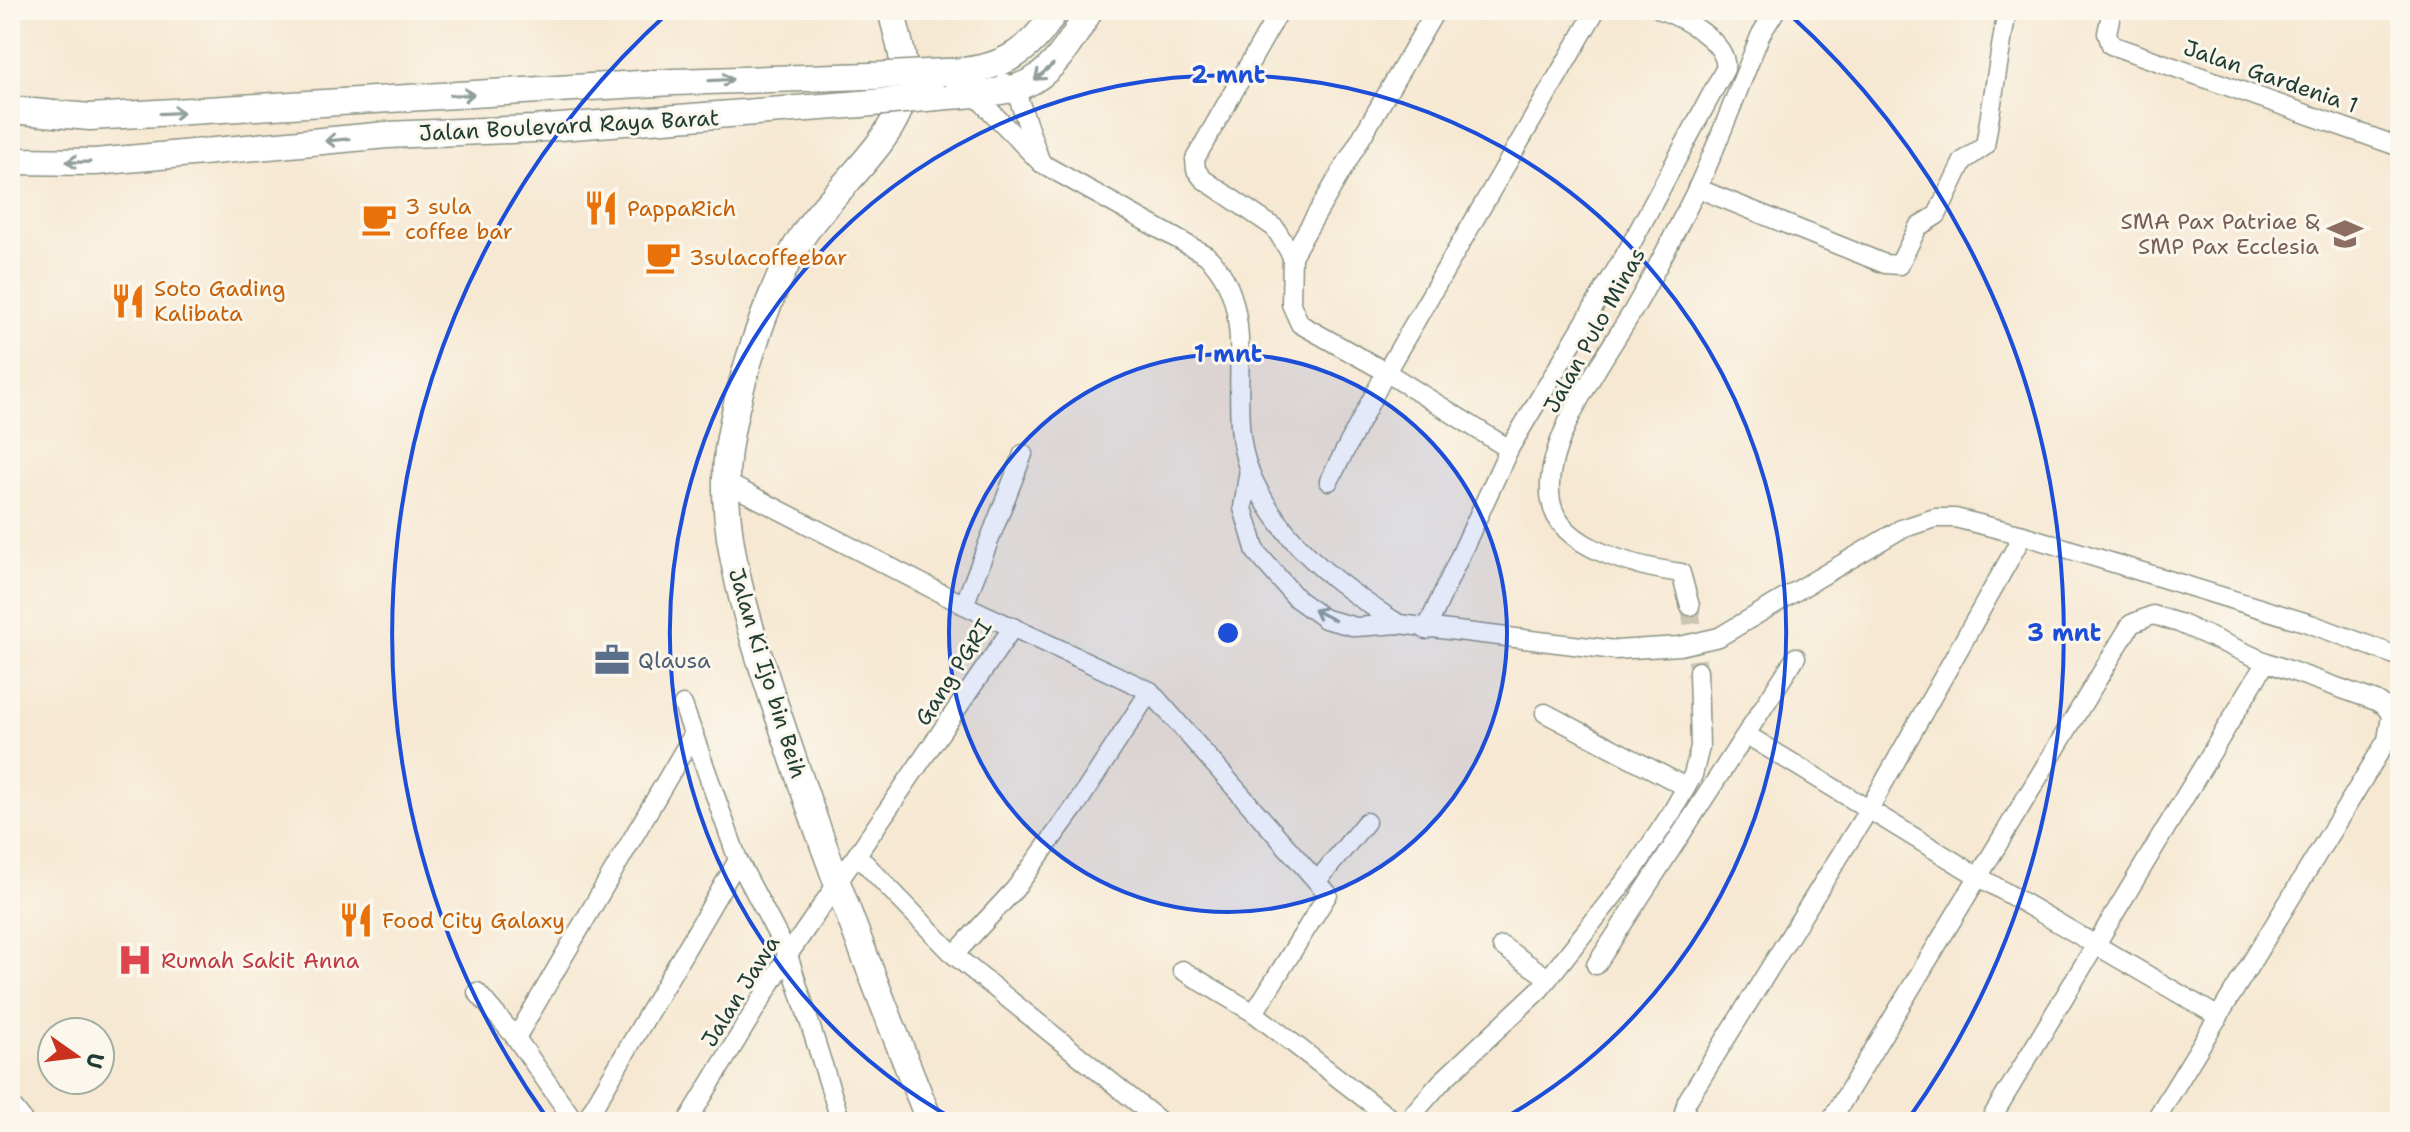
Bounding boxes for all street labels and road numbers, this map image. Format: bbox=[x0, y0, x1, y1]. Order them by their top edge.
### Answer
street label: Jalan Gardenia 1 bbox=[2180, 33, 2362, 120]
street label: Jalan Boulevard Raya Barat bbox=[418, 103, 720, 148]
street label: Jalan Pulo Minas bbox=[1537, 242, 1652, 418]
street label: Jalan Ki Ijo bin Beih bbox=[722, 564, 813, 782]
street label: Gang PGRI bbox=[908, 614, 999, 731]
street label: Jalan Jawa bbox=[695, 930, 786, 1053]

